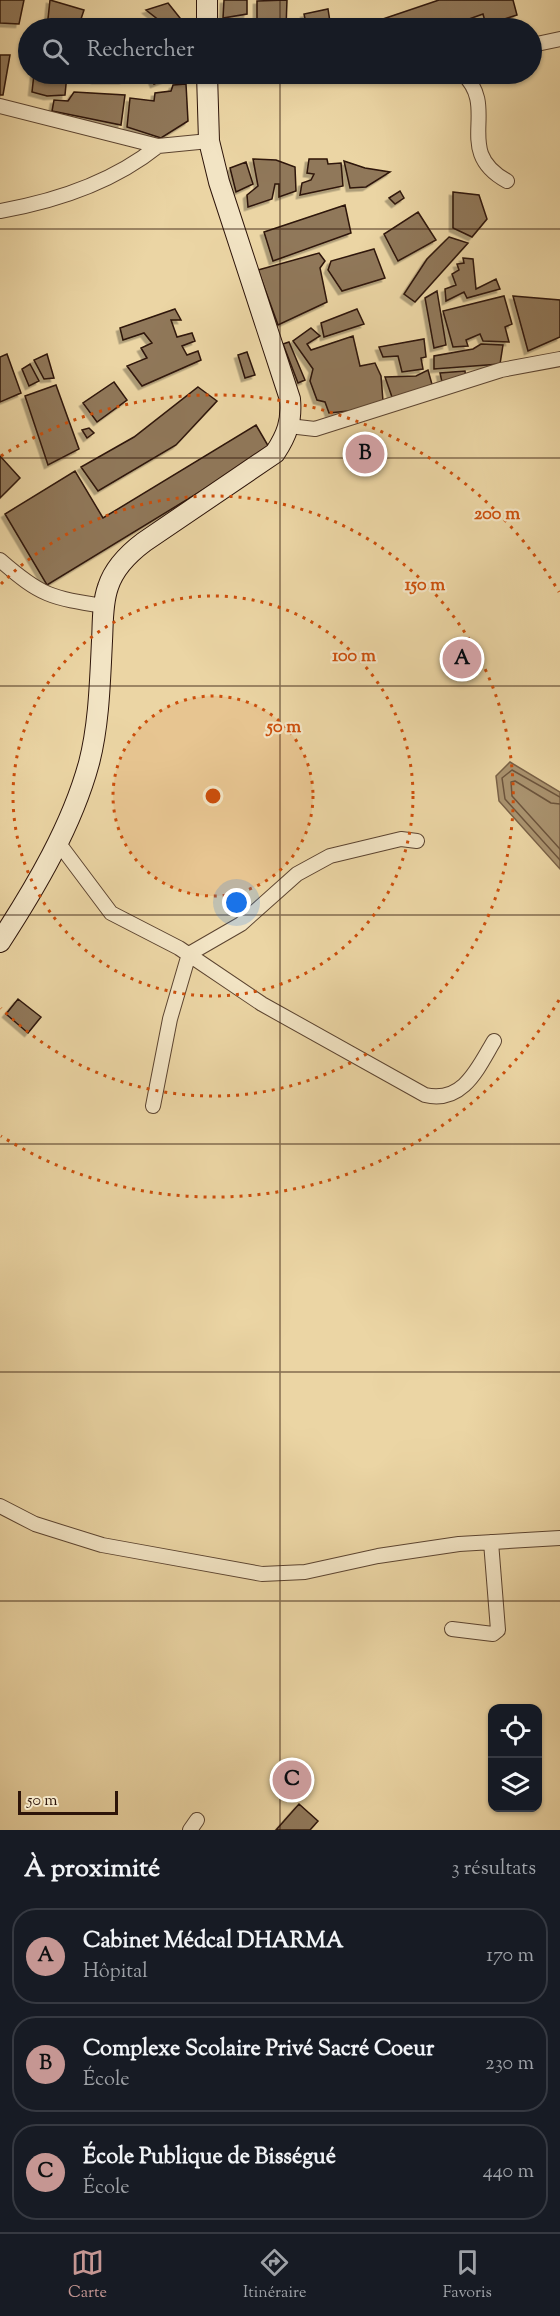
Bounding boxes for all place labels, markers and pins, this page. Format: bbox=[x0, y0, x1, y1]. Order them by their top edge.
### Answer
pin: B bbox=[346, 432, 385, 476]
pin: A bbox=[442, 636, 482, 682]
centre of rings bbox=[203, 786, 223, 806]
pin: C bbox=[272, 1758, 312, 1802]

